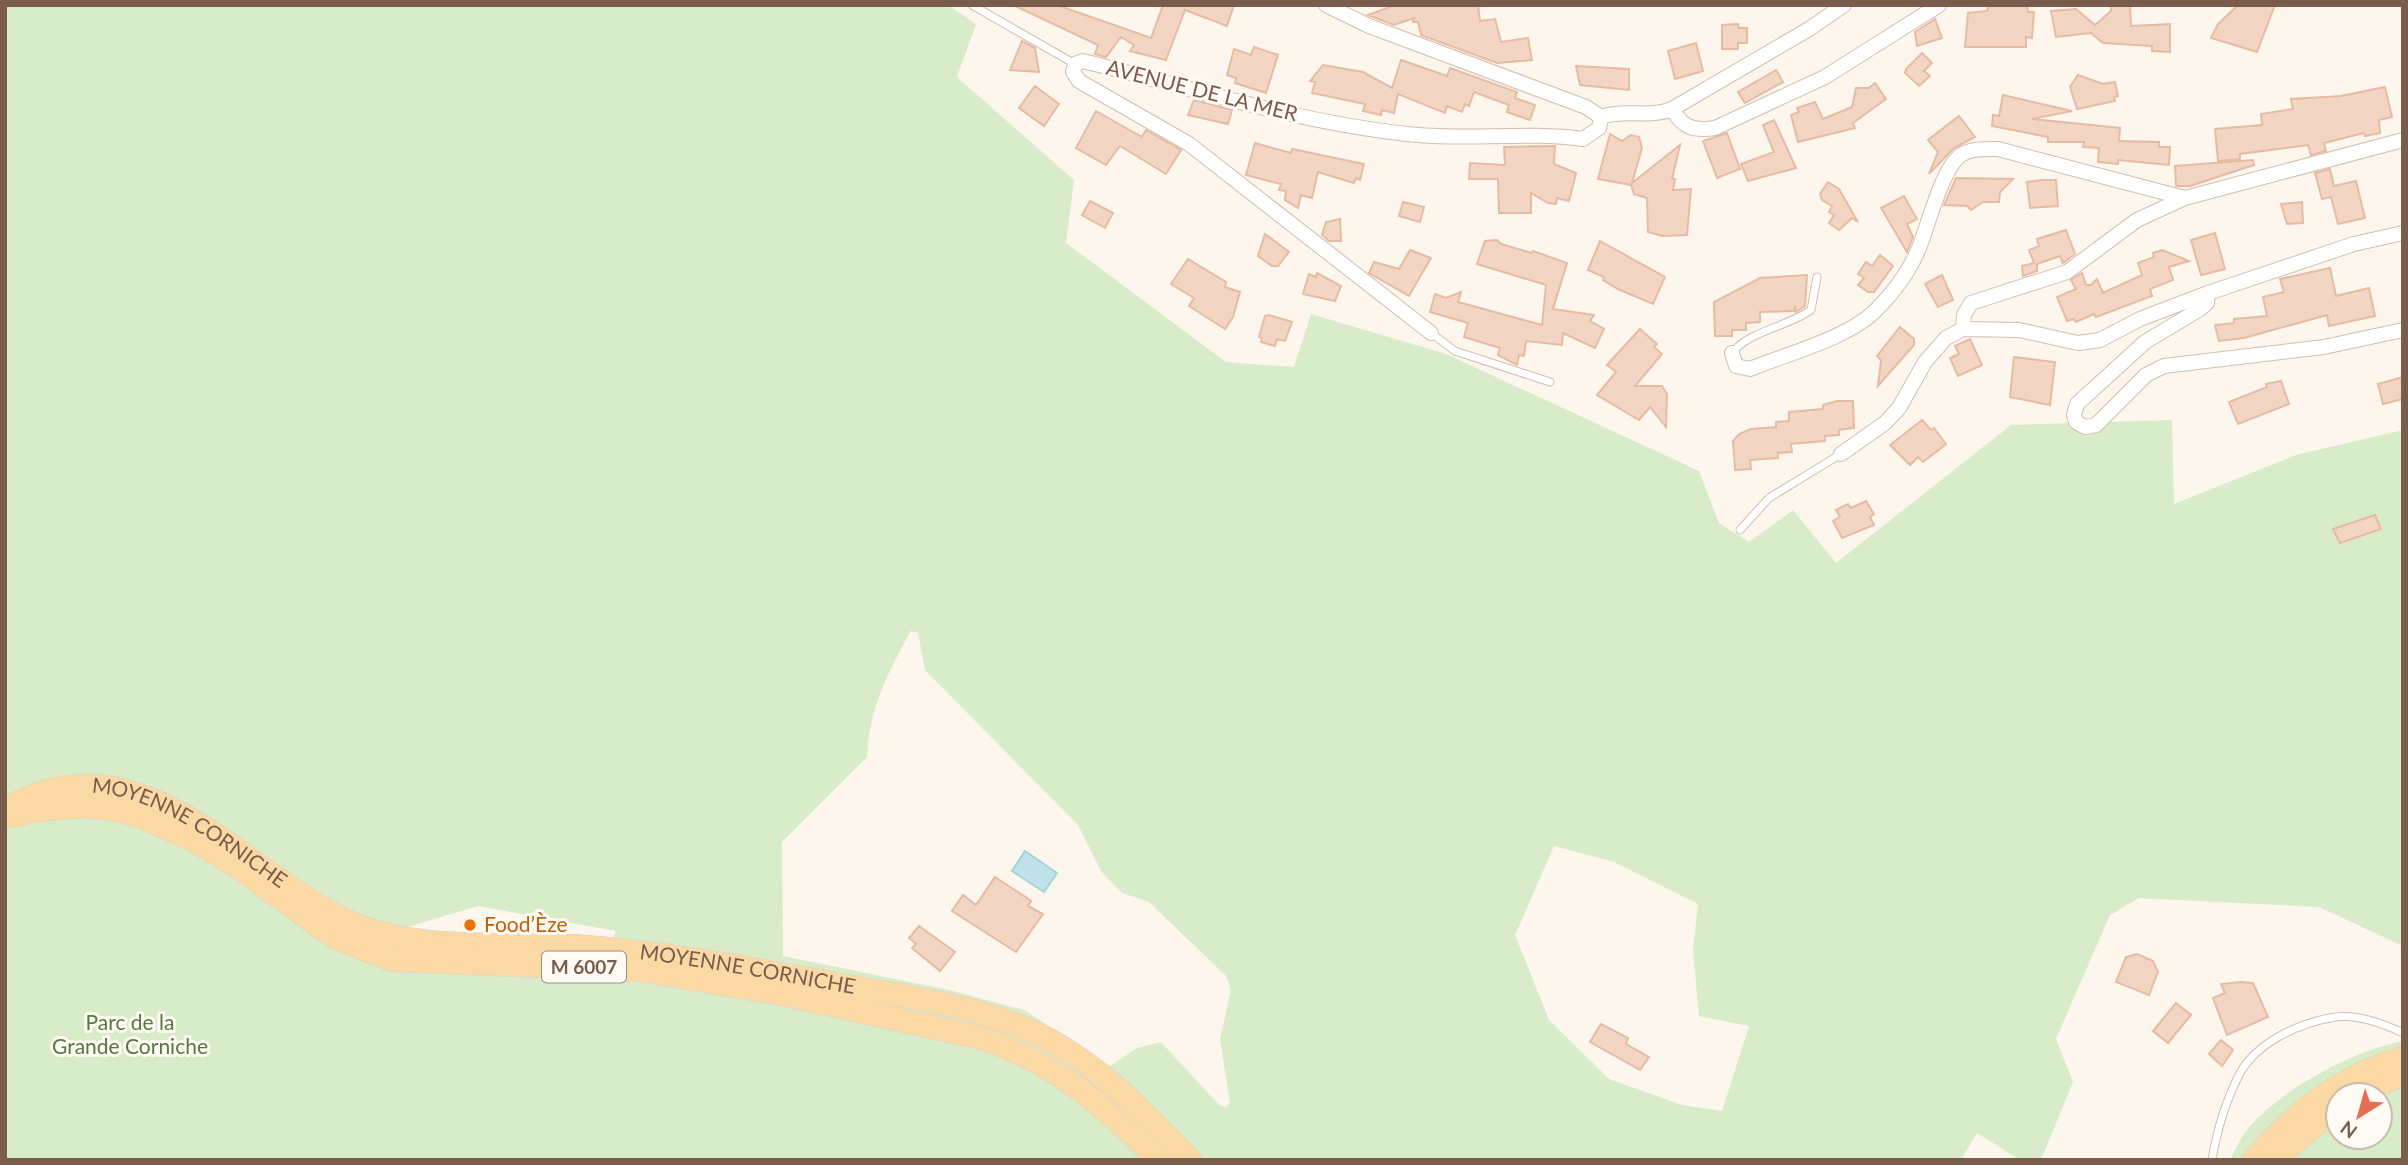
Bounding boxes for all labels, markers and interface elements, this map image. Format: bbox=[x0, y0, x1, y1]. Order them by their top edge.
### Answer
street label: AVENUE DE LA MER bbox=[1104, 54, 1301, 126]
street label: MOYENNE CORNICHE bbox=[91, 772, 292, 892]
place label: Food’Èze bbox=[484, 911, 568, 936]
marker: Food’Èze bbox=[462, 917, 478, 933]
street label: MOYENNE CORNICHE bbox=[639, 938, 858, 998]
road number: M 6007 bbox=[542, 951, 626, 982]
park label: Parc de la Grande Corniche bbox=[52, 1009, 208, 1058]
north arrow bbox=[2324, 1081, 2394, 1151]
text: N bbox=[2336, 1116, 2361, 1144]

